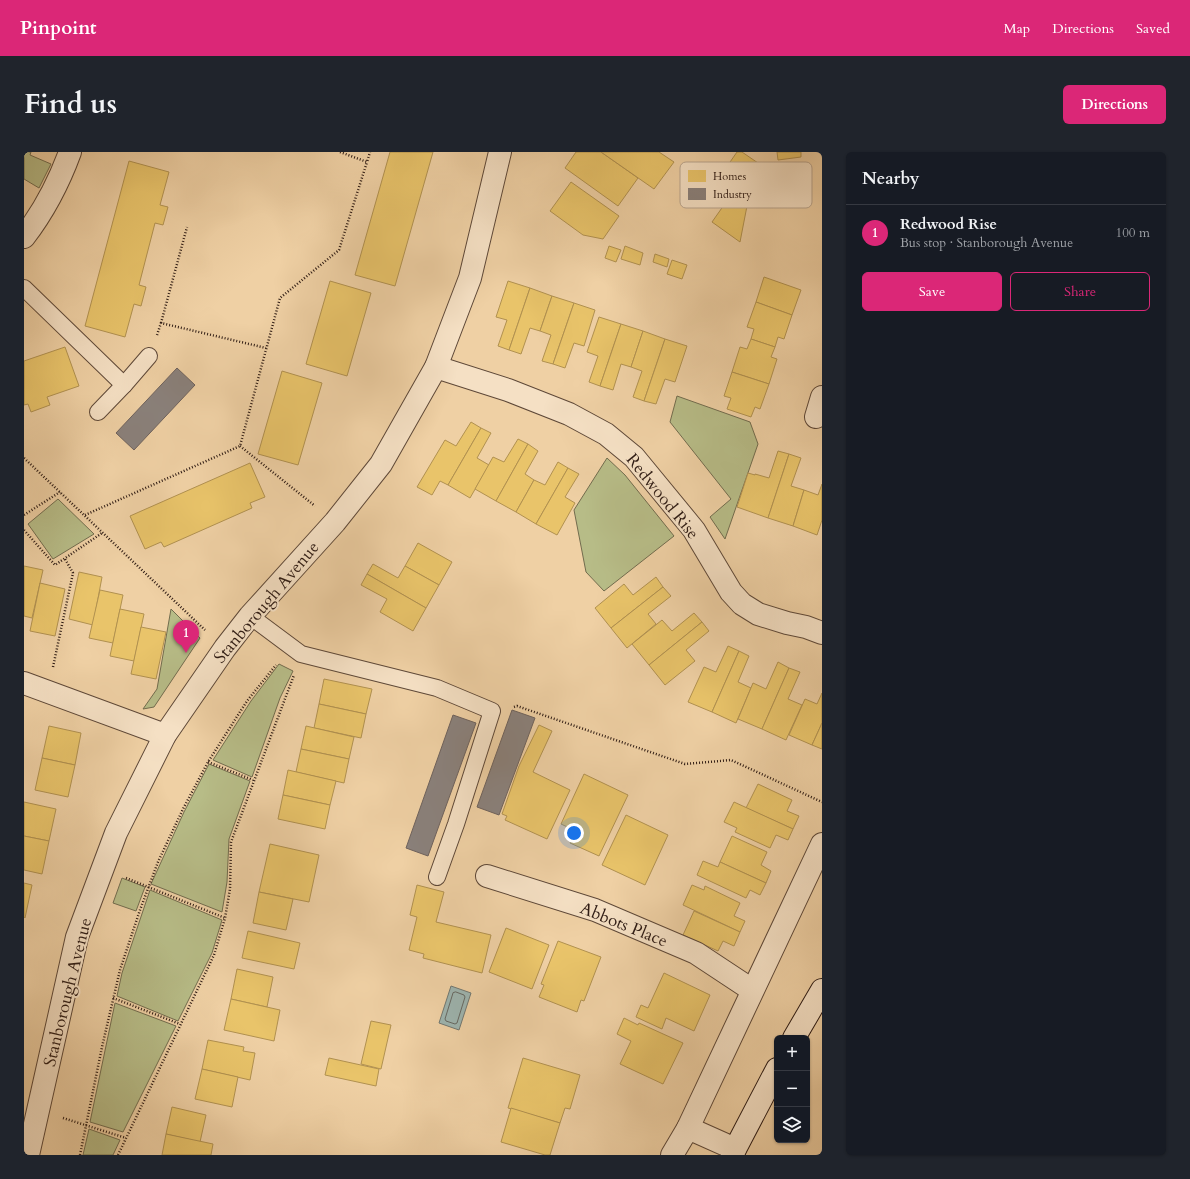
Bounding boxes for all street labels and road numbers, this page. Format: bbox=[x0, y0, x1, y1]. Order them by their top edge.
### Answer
street label: Redwood Rise bbox=[621, 449, 704, 544]
street label: Stanborough Avenue bbox=[209, 537, 324, 668]
street label: Abbots Place bbox=[577, 897, 671, 952]
street label: Stanborough Avenue bbox=[38, 915, 97, 1069]

